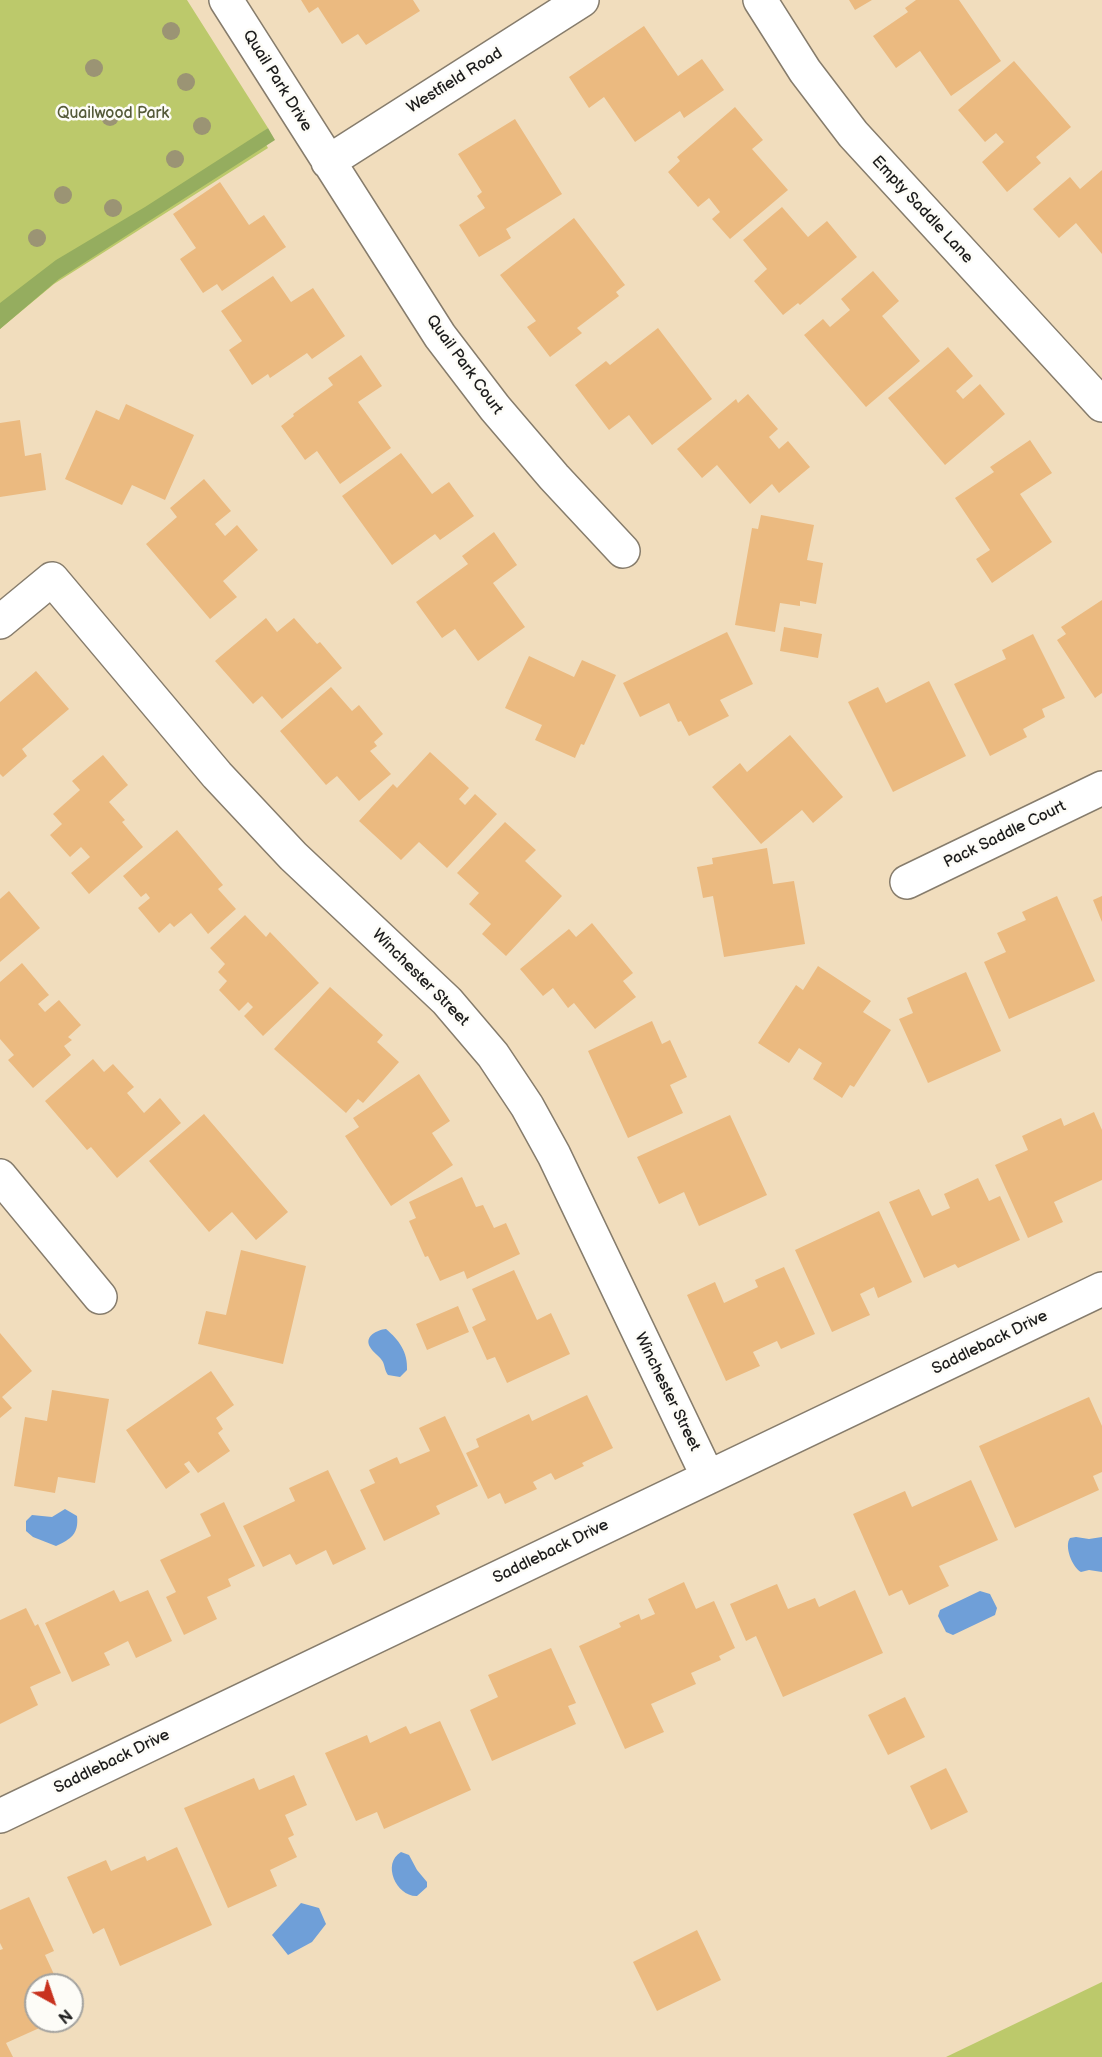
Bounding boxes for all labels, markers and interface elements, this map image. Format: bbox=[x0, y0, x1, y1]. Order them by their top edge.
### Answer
street label: Quail Park Drive bbox=[238, 27, 316, 135]
street label: Westfield Road bbox=[404, 44, 506, 118]
park label: Quailwood Park bbox=[57, 104, 169, 124]
street label: Empty Saddle Lane bbox=[867, 152, 977, 268]
street label: Quail Park Court bbox=[421, 311, 507, 419]
street label: Pack Saddle Court bbox=[941, 797, 1069, 873]
street label: Winchester Street bbox=[367, 925, 473, 1031]
street label: Saddleback Drive bbox=[929, 1307, 1051, 1379]
street label: Winchester Street bbox=[630, 1330, 704, 1454]
street label: Saddleback Drive bbox=[490, 1516, 612, 1588]
street label: Saddleback Drive bbox=[51, 1726, 173, 1798]
north arrow bbox=[24, 1973, 84, 2033]
text: N bbox=[54, 2004, 75, 2027]

